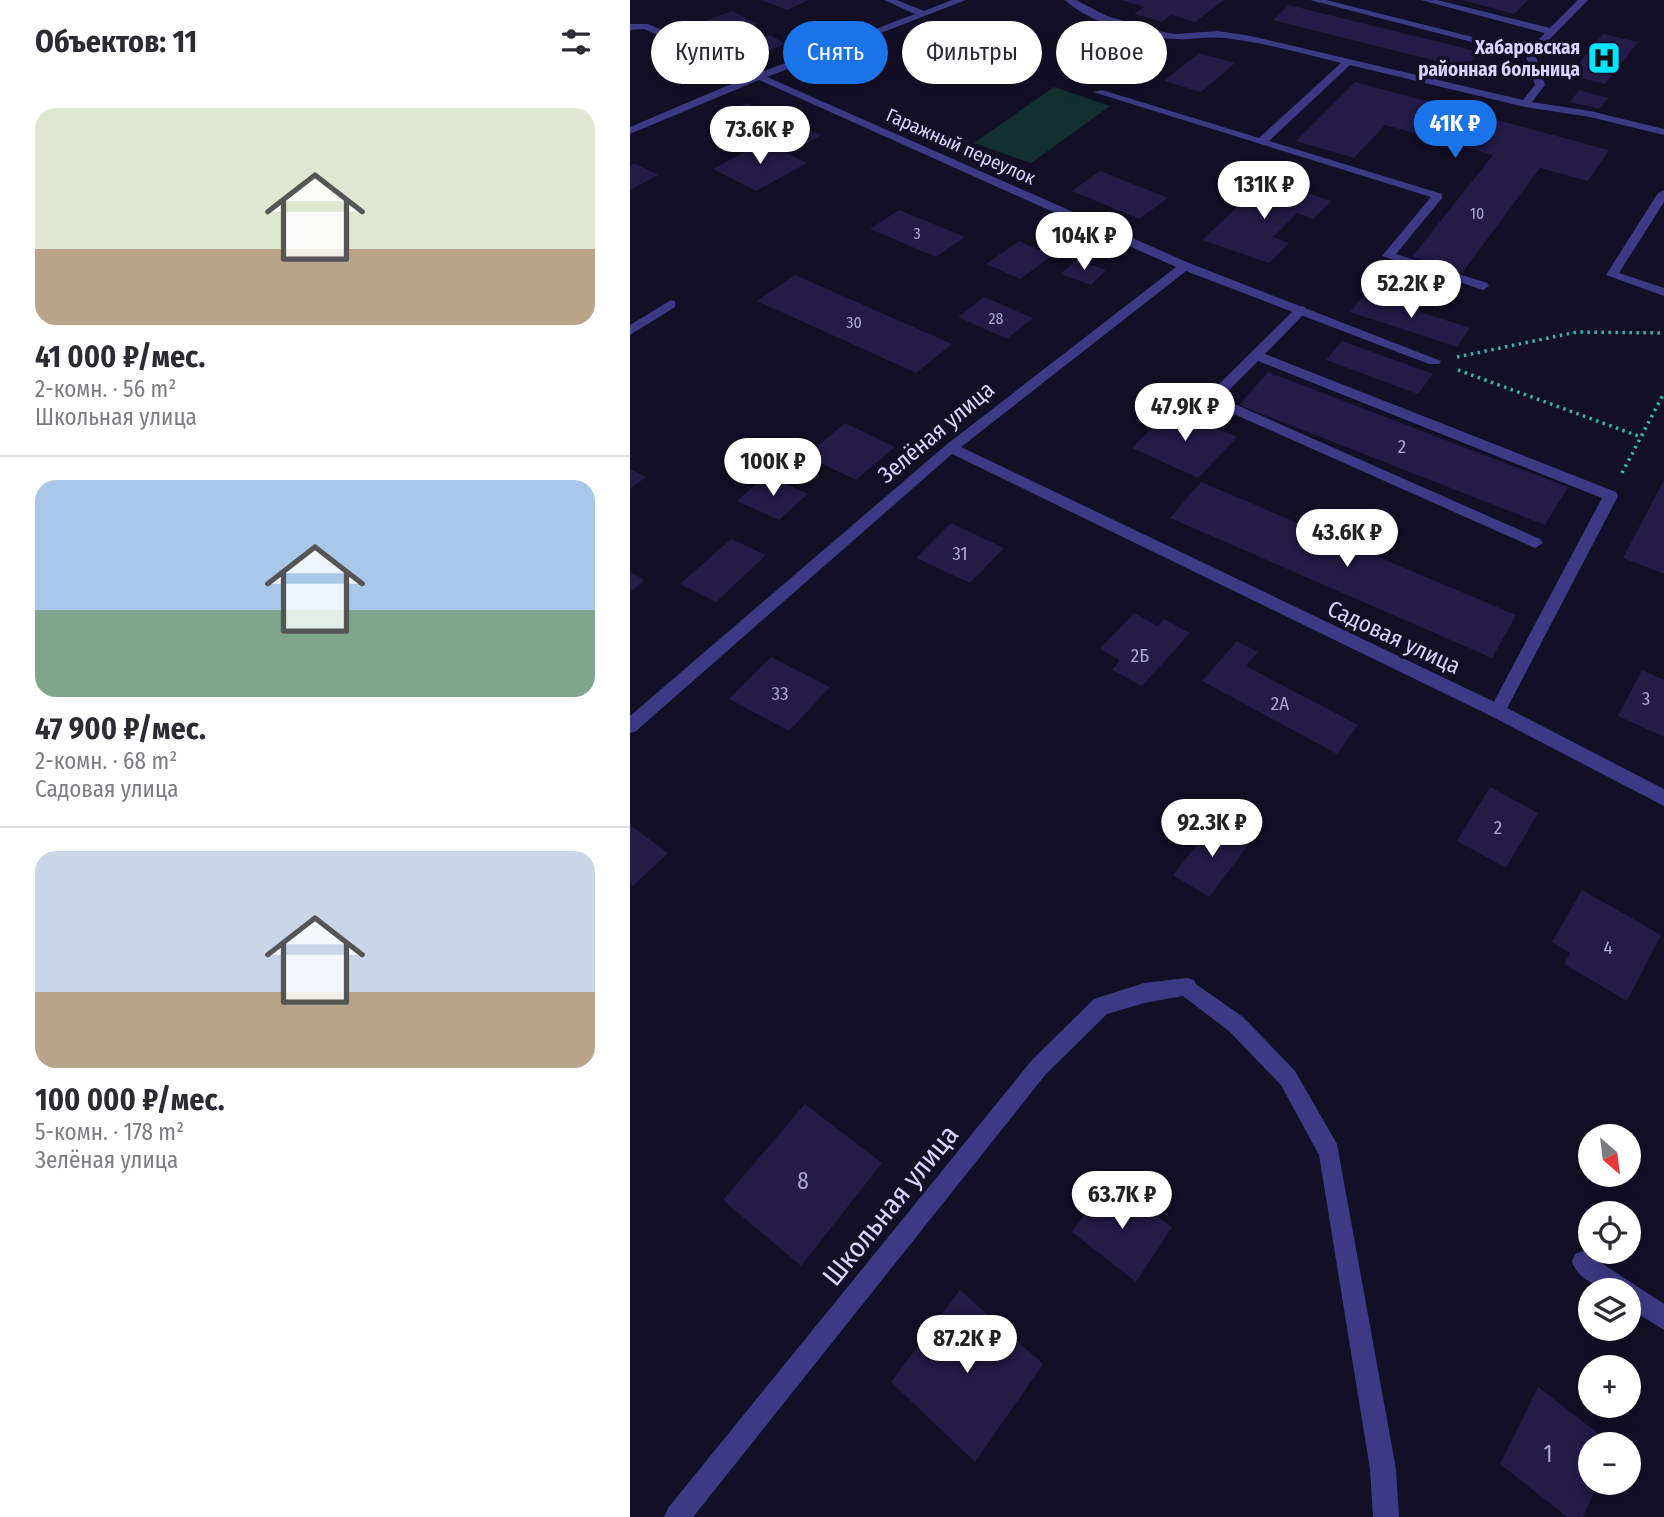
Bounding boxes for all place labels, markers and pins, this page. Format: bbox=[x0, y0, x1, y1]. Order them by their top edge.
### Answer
place label: Хабаровская районная больница bbox=[1418, 36, 1580, 81]
hospital icon: Хабаровская районная больница bbox=[1585, 39, 1623, 77]
pin: 41K ₽ bbox=[1406, 100, 1504, 160]
pin: 73.6K ₽ bbox=[695, 106, 825, 166]
pin: 131K ₽ bbox=[1207, 162, 1321, 221]
pin: 104K ₽ bbox=[1027, 212, 1141, 272]
pin: 52.2K ₽ bbox=[1346, 260, 1476, 320]
pin: 47.9K ₽ bbox=[1120, 384, 1250, 443]
pin: 100K ₽ bbox=[716, 438, 830, 498]
pin: 43.6K ₽ bbox=[1282, 510, 1412, 569]
pin: 92.3K ₽ bbox=[1147, 800, 1277, 859]
pin: 63.7K ₽ bbox=[1057, 1172, 1187, 1231]
pin: 87.2K ₽ bbox=[902, 1316, 1032, 1375]

